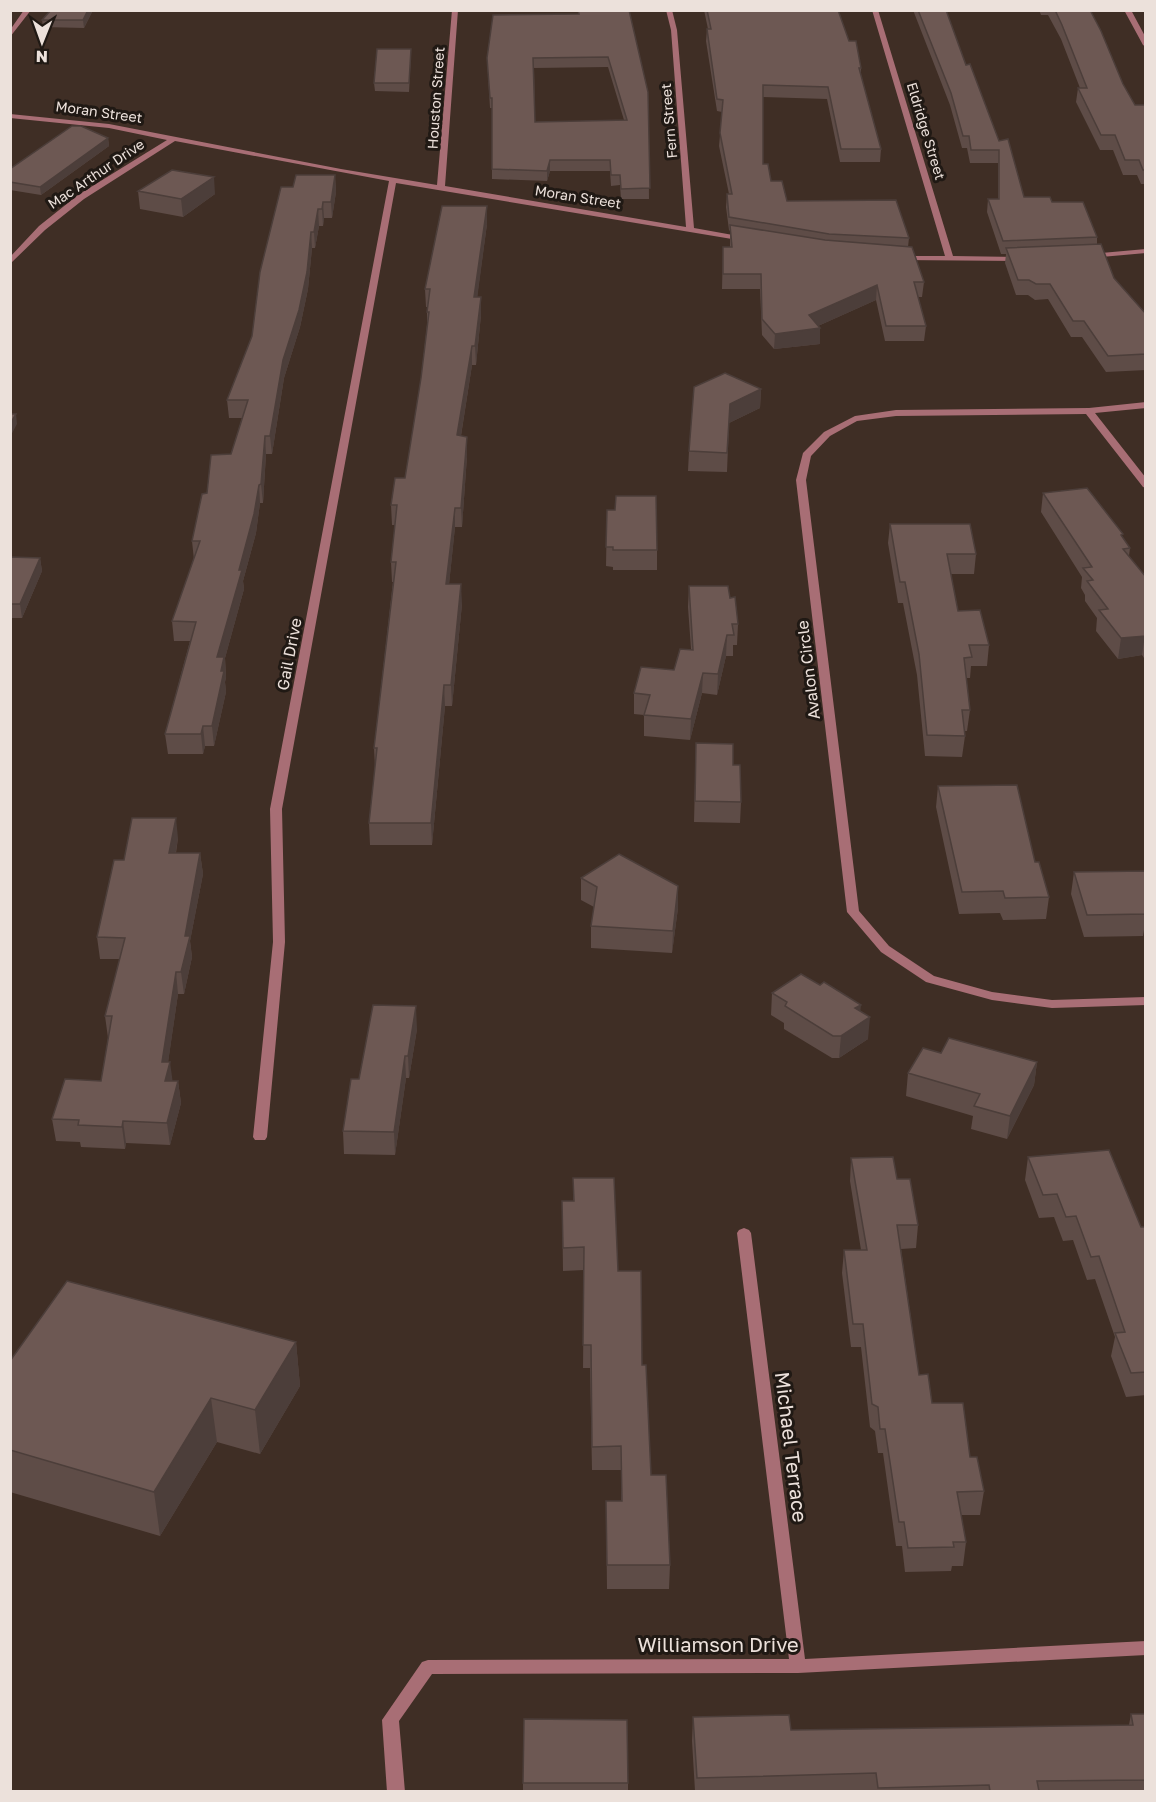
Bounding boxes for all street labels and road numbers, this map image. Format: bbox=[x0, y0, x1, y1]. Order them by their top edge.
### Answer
street label: Houston Street bbox=[423, 46, 448, 150]
street label: Eldridge Street bbox=[904, 80, 949, 182]
street label: Fern Street bbox=[657, 83, 680, 159]
street label: Moran Street bbox=[55, 97, 143, 126]
street label: Mac Arthur Drive bbox=[44, 135, 147, 212]
street label: Moran Street bbox=[534, 181, 622, 212]
street label: Gail Drive bbox=[272, 616, 306, 692]
street label: Avalon Circle bbox=[792, 619, 824, 721]
street label: Michael Terrace bbox=[771, 1370, 813, 1524]
street label: Williamson Drive bbox=[637, 1632, 799, 1656]

